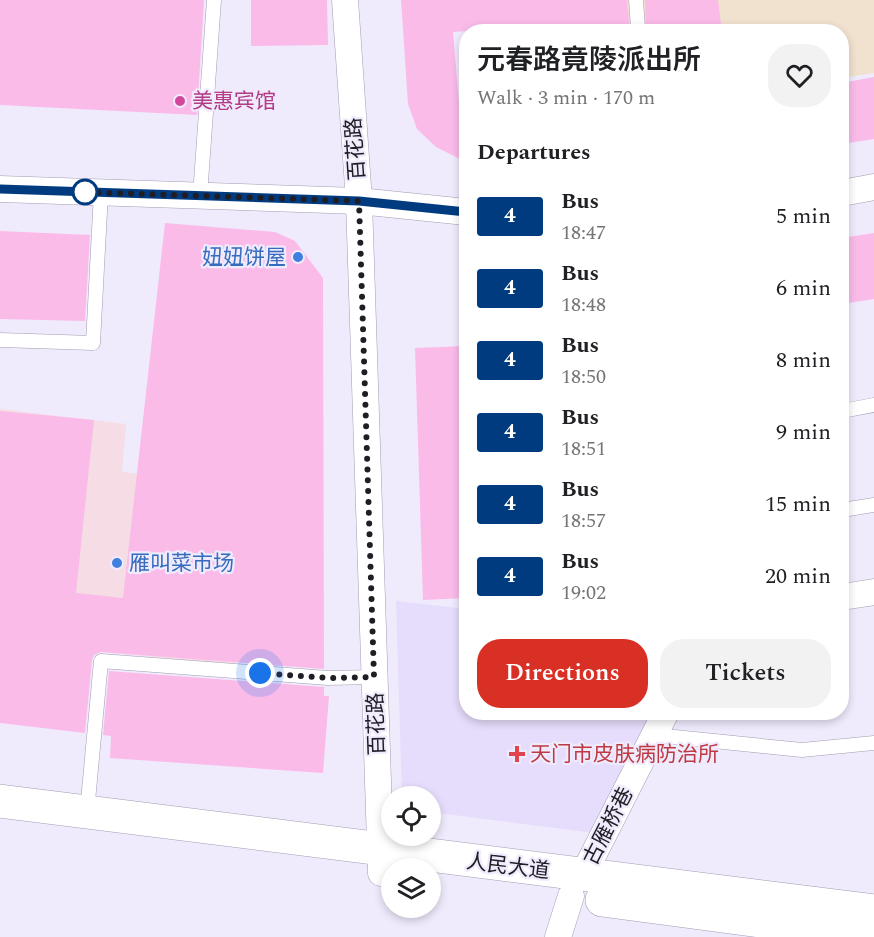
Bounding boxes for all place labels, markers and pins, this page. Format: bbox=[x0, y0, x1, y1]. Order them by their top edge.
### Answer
place label: 美惠宾馆 bbox=[192, 86, 276, 118]
marker: 美惠宾馆 bbox=[173, 94, 187, 108]
unlabelled marker bbox=[72, 179, 98, 205]
place label: 妞妞饼屋 bbox=[202, 242, 286, 274]
marker: 妞妞饼屋 bbox=[291, 250, 305, 264]
place label: 雁叫菜市场 bbox=[129, 548, 234, 580]
marker: 雁叫菜市场 bbox=[110, 556, 124, 570]
place label: 天门市皮肤病防治所 bbox=[530, 739, 719, 771]
marker: 天门市皮肤病防治所 bbox=[508, 745, 526, 763]

